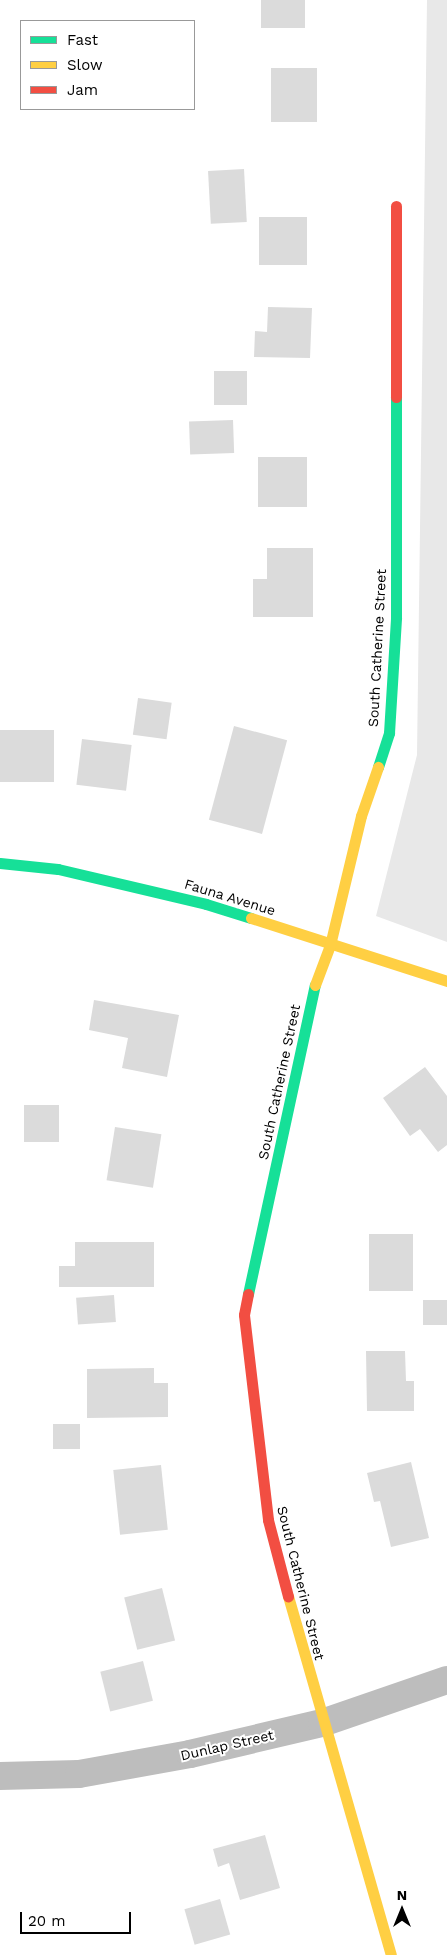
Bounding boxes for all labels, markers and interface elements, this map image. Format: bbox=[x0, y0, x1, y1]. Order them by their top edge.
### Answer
legend bbox=[20, 20, 195, 110]
text: Fast bbox=[67, 31, 98, 49]
text: Slow bbox=[67, 56, 103, 74]
text: Jam bbox=[67, 81, 98, 99]
street label: South Catherine Street bbox=[364, 569, 390, 727]
street label: Fauna Avenue bbox=[182, 875, 278, 919]
street label: South Catherine Street bbox=[254, 1003, 304, 1161]
street label: South Catherine Street bbox=[274, 1504, 328, 1662]
street label: Dunlap Street bbox=[179, 1726, 275, 1764]
north arrow bbox=[377, 1885, 427, 1935]
text: N bbox=[397, 1887, 407, 1903]
scale bar bbox=[22, 1902, 134, 1934]
text: 20 m bbox=[28, 1912, 66, 1930]

